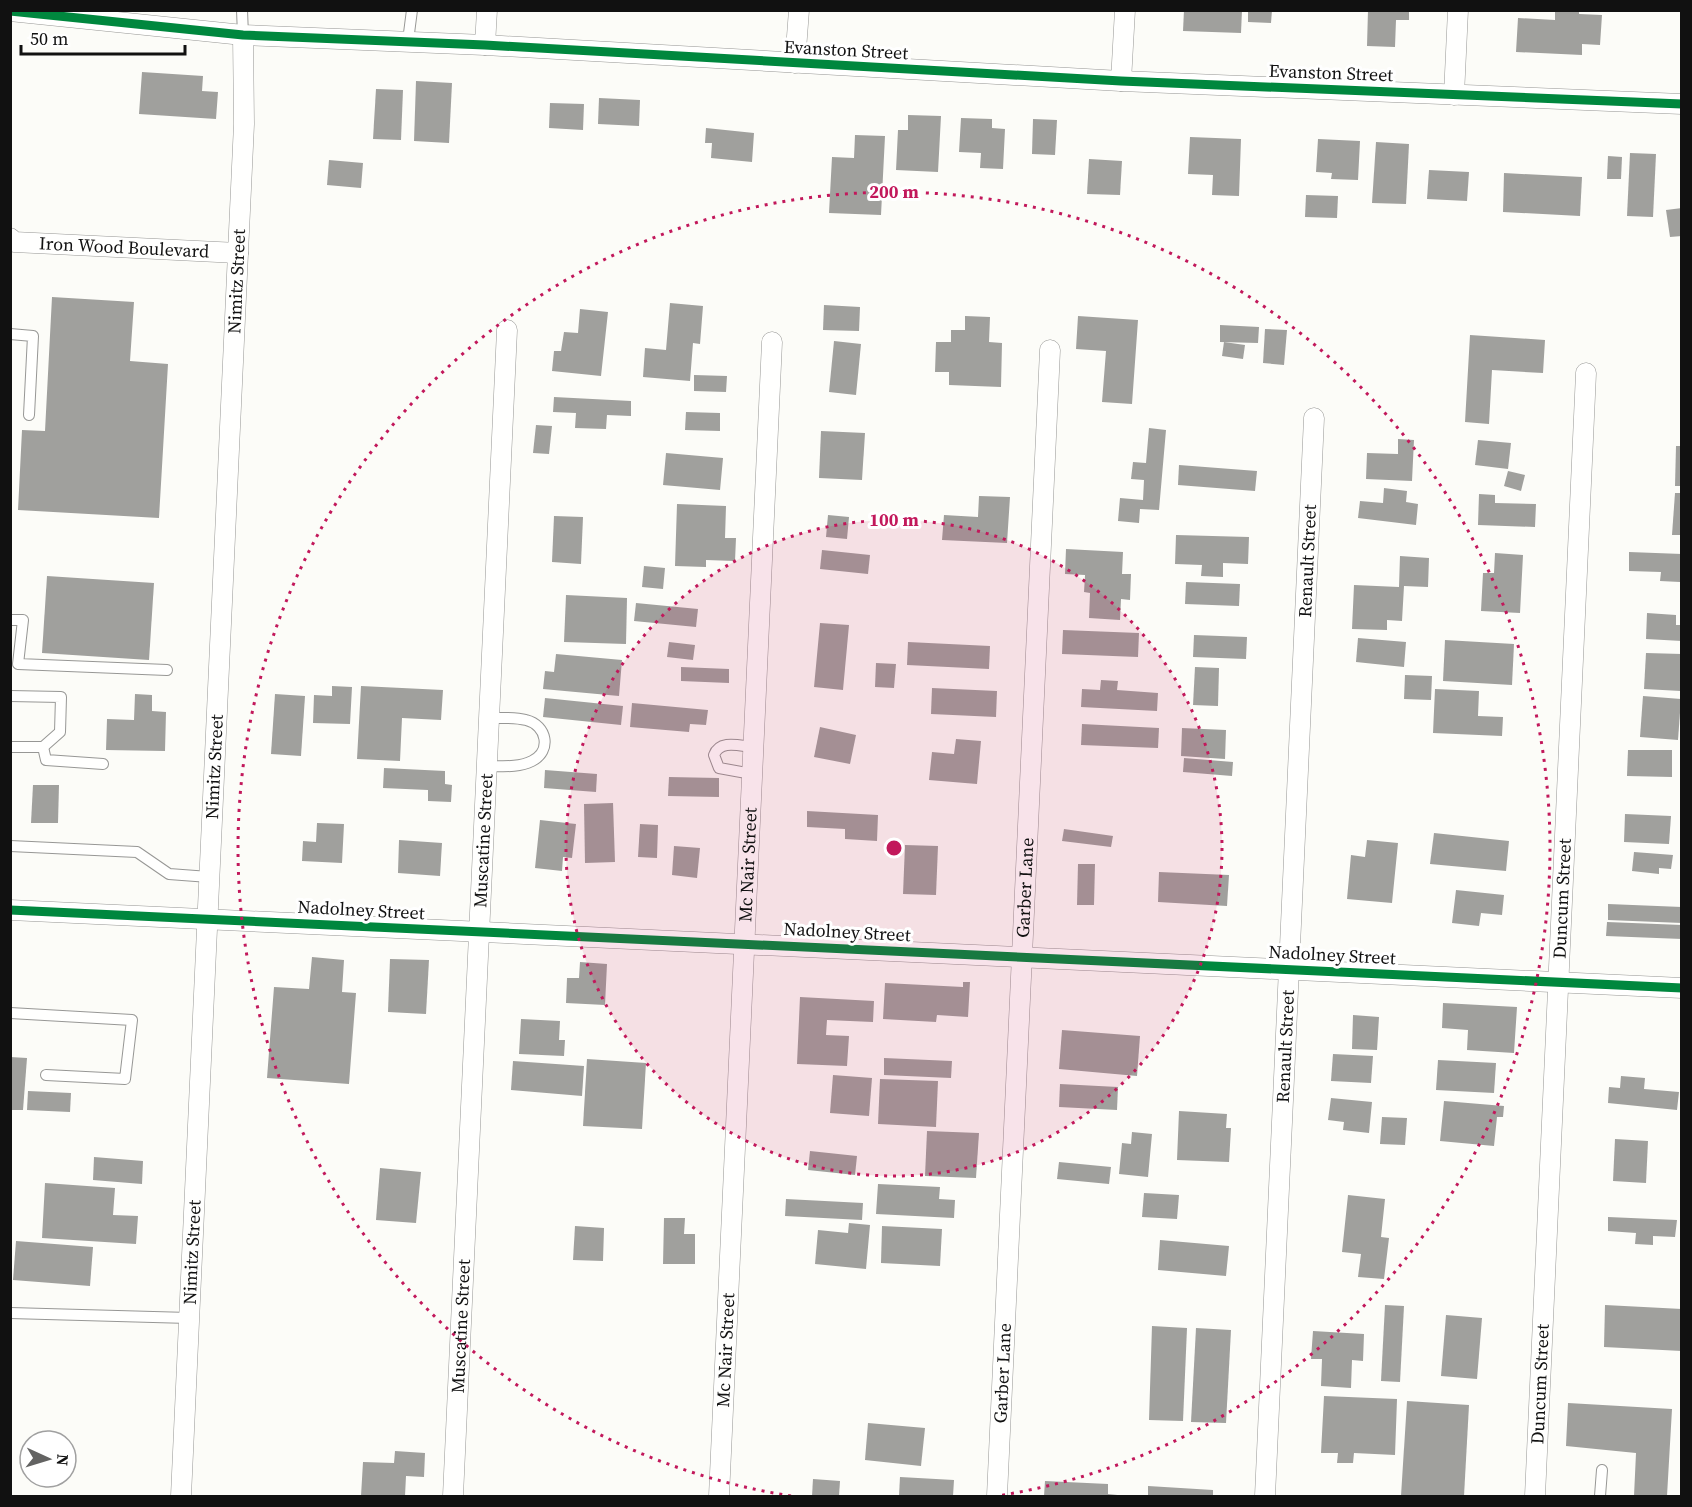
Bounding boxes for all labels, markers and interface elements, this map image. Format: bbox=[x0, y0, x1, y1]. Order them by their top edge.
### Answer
scale bar bbox=[21, 18, 184, 56]
text: 50 m bbox=[30, 26, 68, 51]
street label: Evanston Street bbox=[783, 34, 909, 65]
street label: Evanston Street bbox=[1268, 58, 1394, 87]
text: 200 m bbox=[869, 179, 919, 204]
street label: Nimitz Street bbox=[221, 228, 251, 334]
street label: Iron Wood Boulevard bbox=[39, 230, 210, 264]
street label: Renault Street bbox=[1292, 504, 1322, 618]
text: 100 m bbox=[869, 507, 919, 532]
street label: Nimitz Street bbox=[199, 714, 229, 820]
street label: Muscatine Street bbox=[467, 773, 498, 908]
street label: Mc Nair Street bbox=[732, 807, 763, 923]
street label: Garber Lane bbox=[1010, 837, 1039, 938]
centre of rings bbox=[884, 838, 904, 858]
street label: Duncum Street bbox=[1546, 838, 1577, 959]
street label: Nadolney Street bbox=[297, 894, 425, 925]
street label: Nadolney Street bbox=[783, 916, 911, 947]
street label: Nadolney Street bbox=[1268, 939, 1396, 970]
street label: Renault Street bbox=[1270, 989, 1300, 1104]
street label: Nimitz Street bbox=[177, 1199, 207, 1305]
street label: Muscatine Street bbox=[445, 1258, 476, 1394]
street label: Mc Nair Street bbox=[710, 1292, 740, 1408]
street label: Garber Lane bbox=[987, 1323, 1017, 1424]
street label: Duncum Street bbox=[1524, 1323, 1555, 1445]
north arrow bbox=[18, 1429, 78, 1489]
text: N bbox=[52, 1453, 74, 1467]

